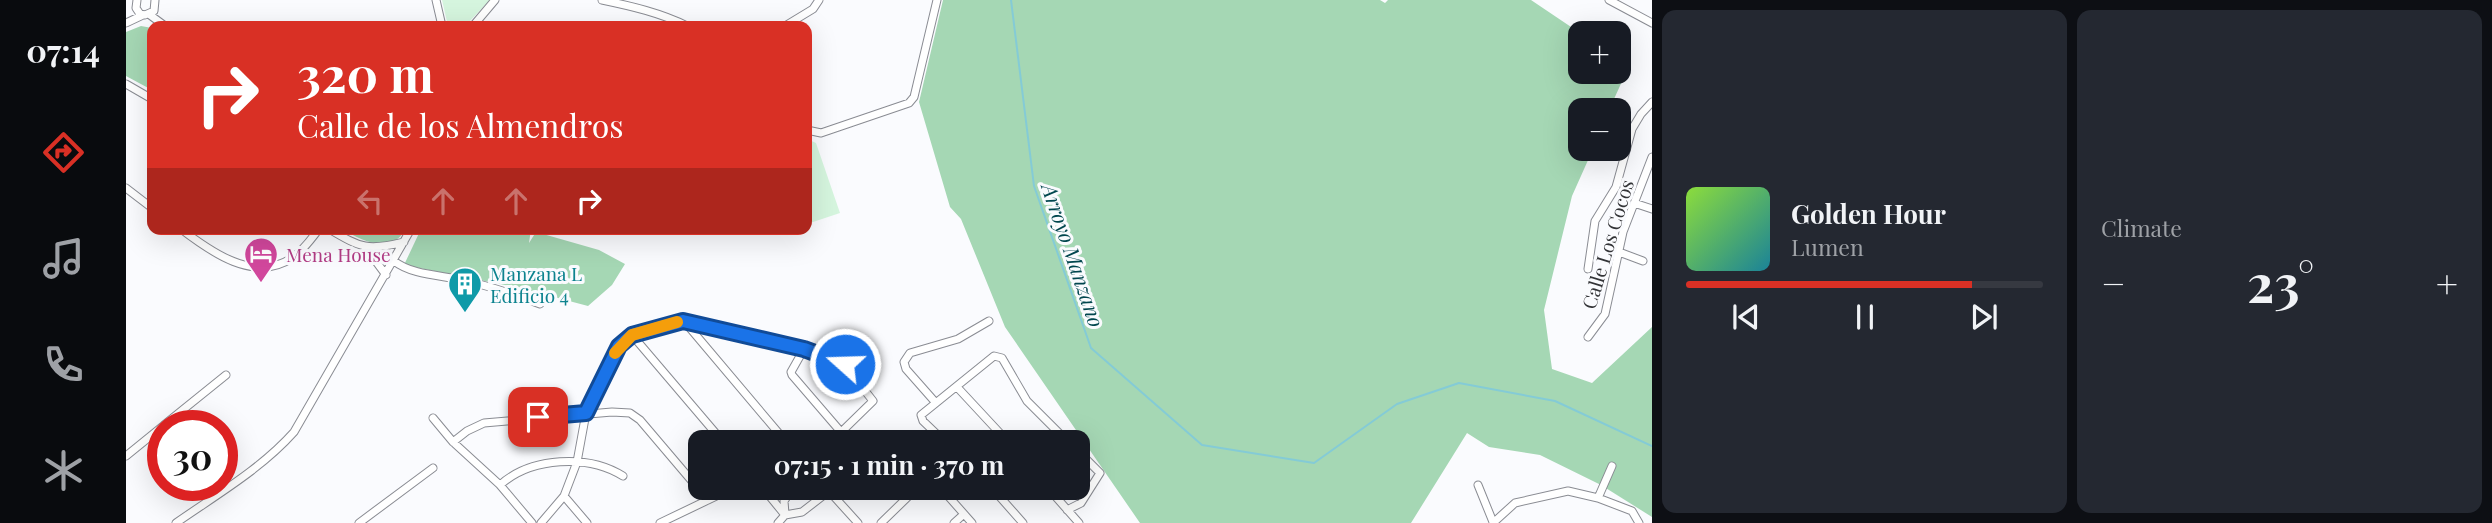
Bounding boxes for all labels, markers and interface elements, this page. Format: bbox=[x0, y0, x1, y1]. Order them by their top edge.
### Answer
map controls bbox=[1568, 21, 1631, 161]
button: + bbox=[1568, 21, 1631, 84]
text: 07:14 bbox=[26, 28, 100, 71]
text: 320 m bbox=[297, 40, 434, 105]
icon: right bbox=[182, 49, 273, 140]
button: − bbox=[1568, 98, 1631, 161]
text: Calle de los Almendros bbox=[297, 103, 624, 146]
icon: directions bbox=[39, 128, 88, 177]
street label: Calle Los Cocos bbox=[1575, 176, 1639, 312]
water label: Arroyo Manzano bbox=[1036, 178, 1112, 331]
icon: left bbox=[351, 182, 389, 220]
icon: ahead bbox=[424, 182, 462, 220]
icon: ahead bbox=[497, 182, 535, 220]
icon: right bbox=[570, 182, 608, 220]
text: Golden Hour bbox=[1791, 196, 1946, 231]
text: Climate bbox=[2101, 212, 2182, 243]
text: Lumen bbox=[1791, 231, 1864, 262]
icon: music bbox=[39, 234, 88, 283]
hotel icon: Mena House bbox=[242, 235, 280, 284]
place label: Mena House bbox=[286, 241, 391, 267]
text: 23° bbox=[2247, 247, 2314, 316]
text: − bbox=[2101, 257, 2126, 308]
text: + bbox=[2436, 257, 2458, 308]
place label: Manzana L Edificio 4 bbox=[490, 260, 582, 308]
building icon: Manzana L Edificio 4 bbox=[446, 265, 484, 314]
icon: previous bbox=[1727, 298, 1765, 336]
icon: pause bbox=[1846, 298, 1884, 336]
icon: next bbox=[1965, 298, 2003, 336]
position arrow bbox=[808, 327, 882, 401]
icon: phone bbox=[39, 340, 88, 389]
pin bbox=[508, 387, 568, 447]
icon: arrive bbox=[519, 398, 557, 436]
speed limit sign: 30 bbox=[147, 410, 238, 501]
icon: climate bbox=[39, 446, 88, 495]
text: 07:15 · 1 min · 370 m bbox=[774, 447, 1004, 482]

